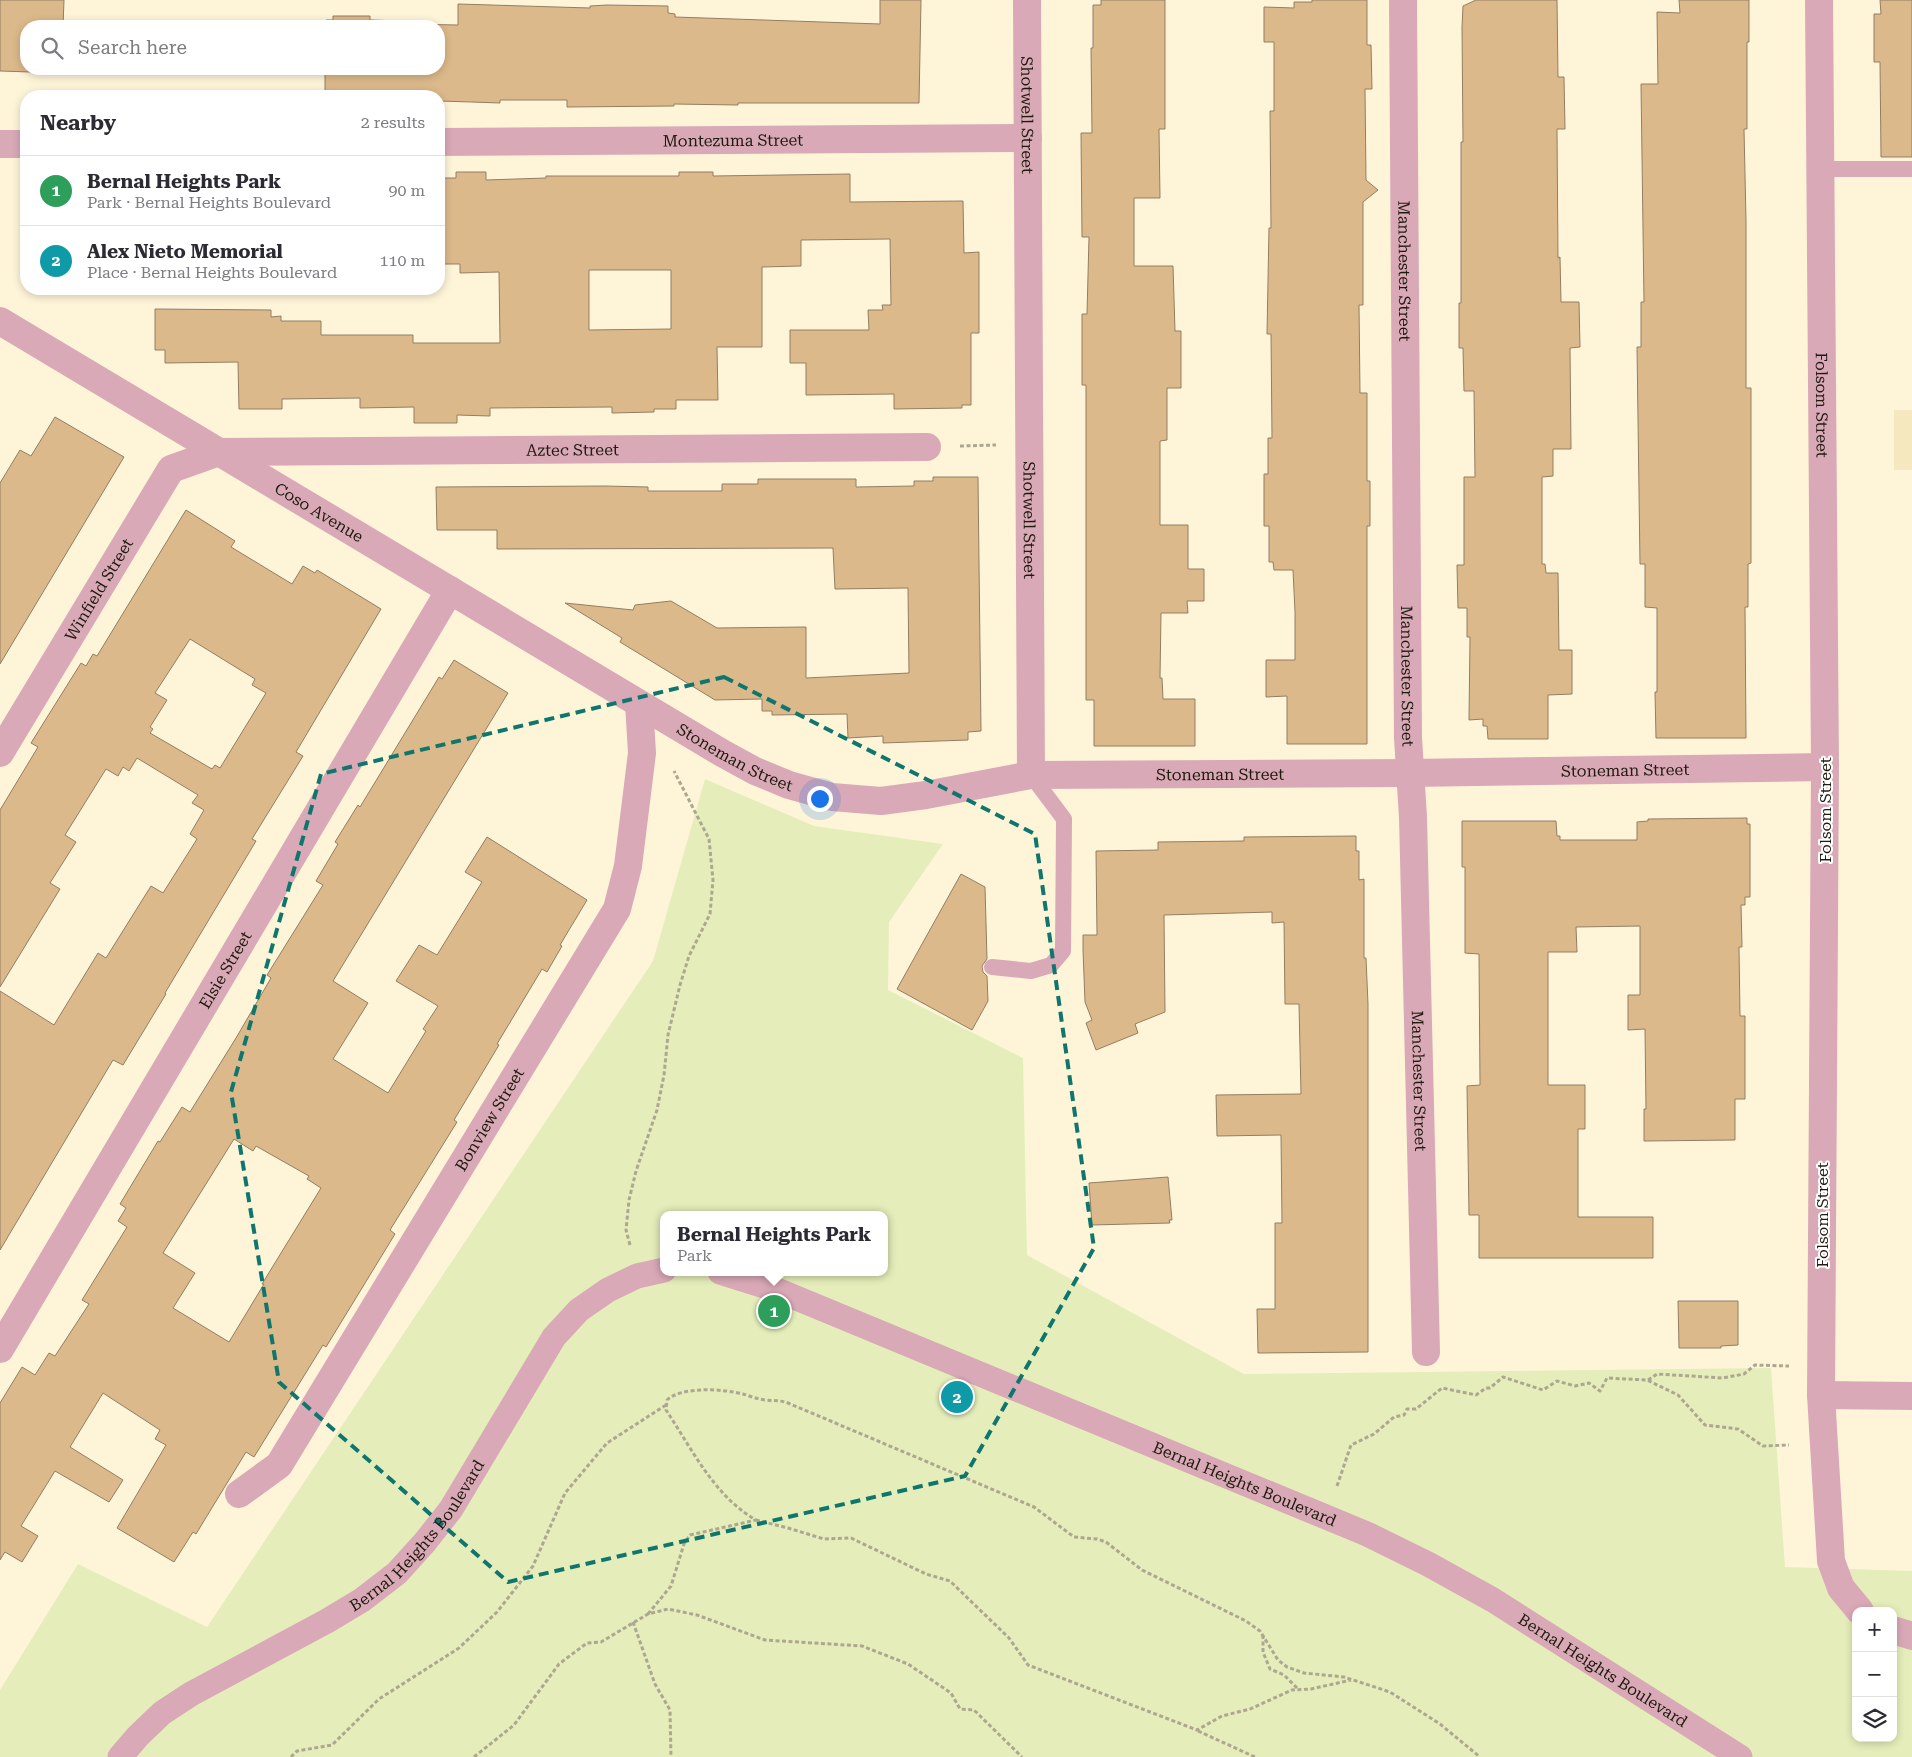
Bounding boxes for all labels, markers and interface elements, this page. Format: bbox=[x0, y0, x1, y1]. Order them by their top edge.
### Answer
search box bbox=[20, 20, 445, 75]
icon: search bbox=[38, 34, 66, 62]
text: Search here bbox=[78, 36, 187, 59]
street label: Shotwell Street bbox=[1018, 56, 1037, 174]
text: Nearby bbox=[40, 111, 116, 135]
text: 2 results bbox=[361, 113, 425, 132]
street label: Montezuma Street bbox=[663, 130, 803, 150]
text: Bernal Heights Park bbox=[87, 170, 281, 193]
text: 1 bbox=[52, 181, 60, 200]
text: 90 m bbox=[388, 181, 425, 200]
text: Park · Bernal Heights Boulevard bbox=[87, 193, 331, 212]
street label: Manchester Street bbox=[1395, 200, 1415, 342]
text: Alex Nieto Memorial bbox=[87, 240, 283, 263]
text: 2 bbox=[52, 251, 60, 270]
text: 110 m bbox=[379, 251, 425, 270]
text: Place · Bernal Heights Boulevard bbox=[87, 263, 337, 282]
street label: Folsom Street bbox=[1812, 352, 1832, 458]
street label: Aztec Street bbox=[526, 440, 619, 459]
street label: Shotwell Street bbox=[1020, 461, 1039, 579]
street label: Coso Avenue bbox=[271, 478, 367, 546]
street label: Winfield Street bbox=[60, 535, 137, 644]
street label: Manchester Street bbox=[1398, 605, 1418, 747]
street label: Stoneman Street bbox=[674, 719, 795, 795]
street label: Folsom Street bbox=[1816, 757, 1835, 863]
street label: Stoneman Street bbox=[1561, 759, 1689, 780]
street label: Stoneman Street bbox=[1156, 764, 1284, 784]
your location bbox=[807, 786, 833, 812]
street label: Elsie Street bbox=[195, 927, 255, 1012]
street label: Manchester Street bbox=[1408, 1010, 1431, 1151]
street label: Bonview Street bbox=[451, 1064, 528, 1174]
street label: Folsom Street bbox=[1813, 1162, 1832, 1268]
popup bbox=[660, 1211, 888, 1276]
text: Bernal Heights Park bbox=[677, 1223, 871, 1246]
text: Park bbox=[677, 1246, 712, 1265]
pin: 1 bbox=[758, 1292, 790, 1330]
pin: 2 bbox=[941, 1378, 973, 1416]
street label: Bernal Heights Boulevard bbox=[1150, 1437, 1339, 1530]
street label: Bernal Heights Boulevard bbox=[346, 1456, 488, 1615]
map controls bbox=[1852, 1607, 1897, 1742]
button: + bbox=[1852, 1607, 1897, 1652]
street label: Bernal Heights Boulevard bbox=[1515, 1609, 1691, 1731]
button: − bbox=[1852, 1652, 1897, 1697]
button: layers bbox=[1852, 1697, 1897, 1742]

